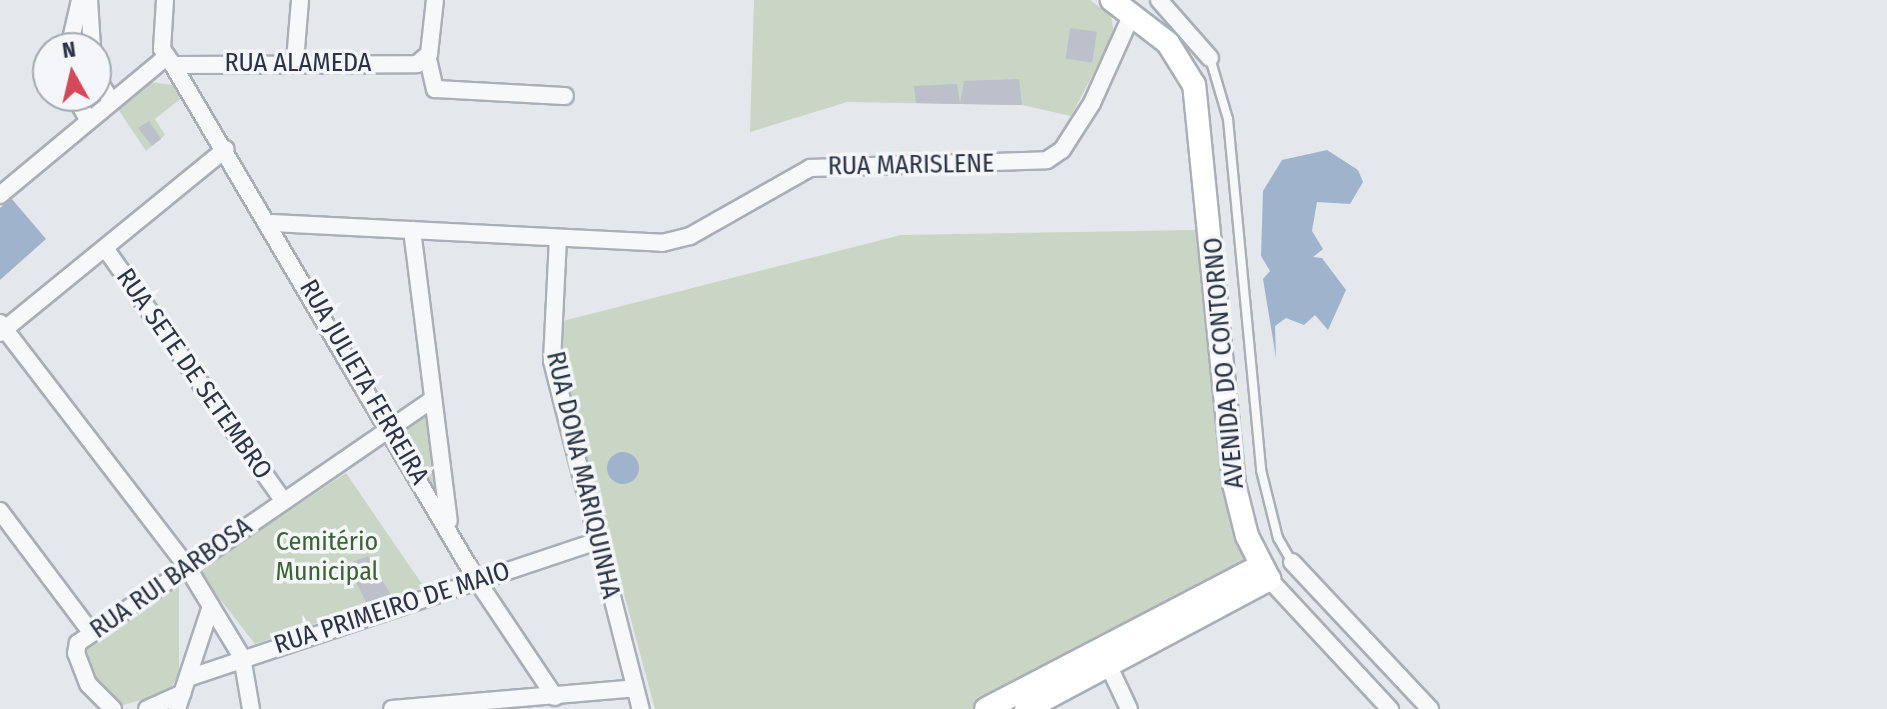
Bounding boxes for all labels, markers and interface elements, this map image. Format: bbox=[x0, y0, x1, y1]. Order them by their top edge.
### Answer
north arrow bbox=[32, 32, 112, 112]
text: N bbox=[60, 35, 77, 64]
street label: RUA ALAMEDA bbox=[225, 47, 371, 79]
street label: RUA MARISLENE bbox=[827, 148, 995, 182]
street label: AVENIDA DO CONTORNO bbox=[1197, 236, 1251, 490]
street label: RUA SETE DE SETEMBRO bbox=[110, 263, 278, 485]
street label: RUA JULIETA FERREIRA bbox=[293, 274, 435, 490]
street label: RUA DONA MARIQUINHA bbox=[539, 348, 627, 602]
street label: RUA RUI BARBOSA bbox=[84, 511, 258, 645]
park label: Cemitério Municipal bbox=[276, 526, 378, 588]
street label: RUA PRIMEIRO DE MAIO bbox=[270, 555, 514, 661]

